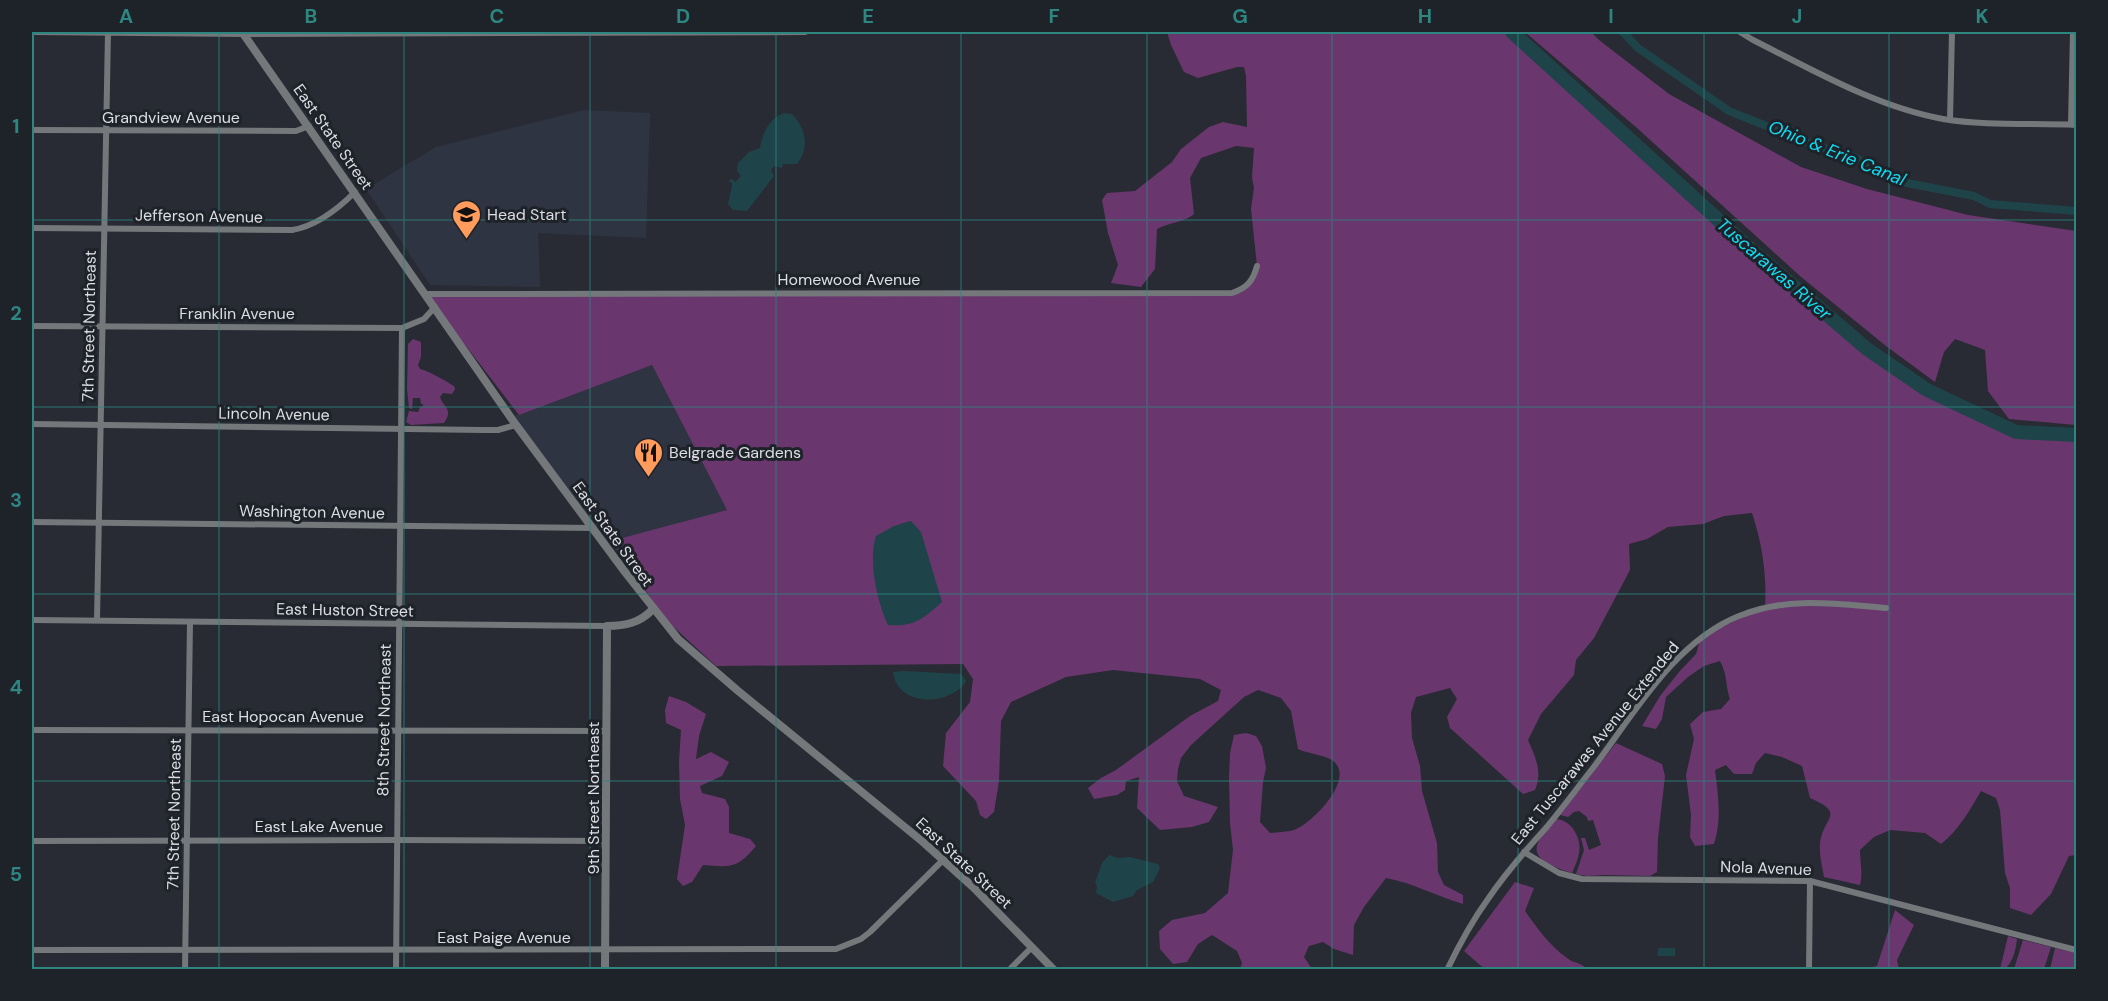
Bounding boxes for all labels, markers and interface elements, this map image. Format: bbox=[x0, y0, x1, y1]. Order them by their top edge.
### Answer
text: A bbox=[119, 3, 133, 29]
text: B bbox=[305, 3, 317, 29]
text: C bbox=[490, 3, 504, 29]
text: D bbox=[676, 3, 690, 29]
text: E bbox=[862, 3, 874, 29]
text: F bbox=[1048, 3, 1060, 29]
text: G bbox=[1232, 3, 1248, 29]
text: H bbox=[1418, 3, 1432, 29]
text: I bbox=[1608, 3, 1614, 29]
text: J bbox=[1792, 3, 1802, 29]
text: K bbox=[1975, 3, 1989, 29]
street label: East State Street bbox=[289, 80, 377, 194]
street label: Grandview Avenue bbox=[102, 107, 240, 128]
text: 1 bbox=[12, 113, 20, 139]
water label: Ohio & Erie Canal bbox=[1765, 114, 1910, 192]
school or university icon: Head Start bbox=[450, 198, 482, 240]
street label: Jefferson Avenue bbox=[135, 204, 263, 228]
place label: Head Start bbox=[487, 204, 566, 225]
water label: Tuscarawas River bbox=[1712, 213, 1837, 326]
street label: 7th Street Northeast bbox=[77, 250, 101, 402]
street label: Homewood Avenue bbox=[778, 269, 920, 290]
text: 2 bbox=[10, 300, 22, 326]
street label: Franklin Avenue bbox=[179, 303, 295, 324]
street label: Lincoln Avenue bbox=[218, 403, 330, 425]
restaurant icon: Belgrade Gardens bbox=[632, 436, 664, 478]
place label: Belgrade Gardens bbox=[669, 442, 801, 463]
street label: East State Street bbox=[568, 477, 658, 591]
text: 3 bbox=[10, 487, 22, 513]
street label: Washington Avenue bbox=[239, 500, 385, 524]
street label: East Huston Street bbox=[276, 598, 414, 622]
street label: East Tuscarawas Avenue Extended bbox=[1506, 637, 1684, 849]
street label: 8th Street Northeast bbox=[372, 643, 396, 797]
text: 4 bbox=[10, 674, 23, 700]
street label: East Hopocan Avenue bbox=[202, 706, 364, 727]
street label: 9th Street Northeast bbox=[583, 721, 604, 875]
street label: 7th Street Northeast bbox=[162, 738, 186, 890]
street label: East State Street bbox=[911, 813, 1017, 913]
street label: East Lake Avenue bbox=[255, 816, 383, 837]
street label: Nola Avenue bbox=[1720, 856, 1812, 880]
text: 5 bbox=[10, 861, 22, 887]
street label: East Paige Avenue bbox=[437, 927, 571, 948]

